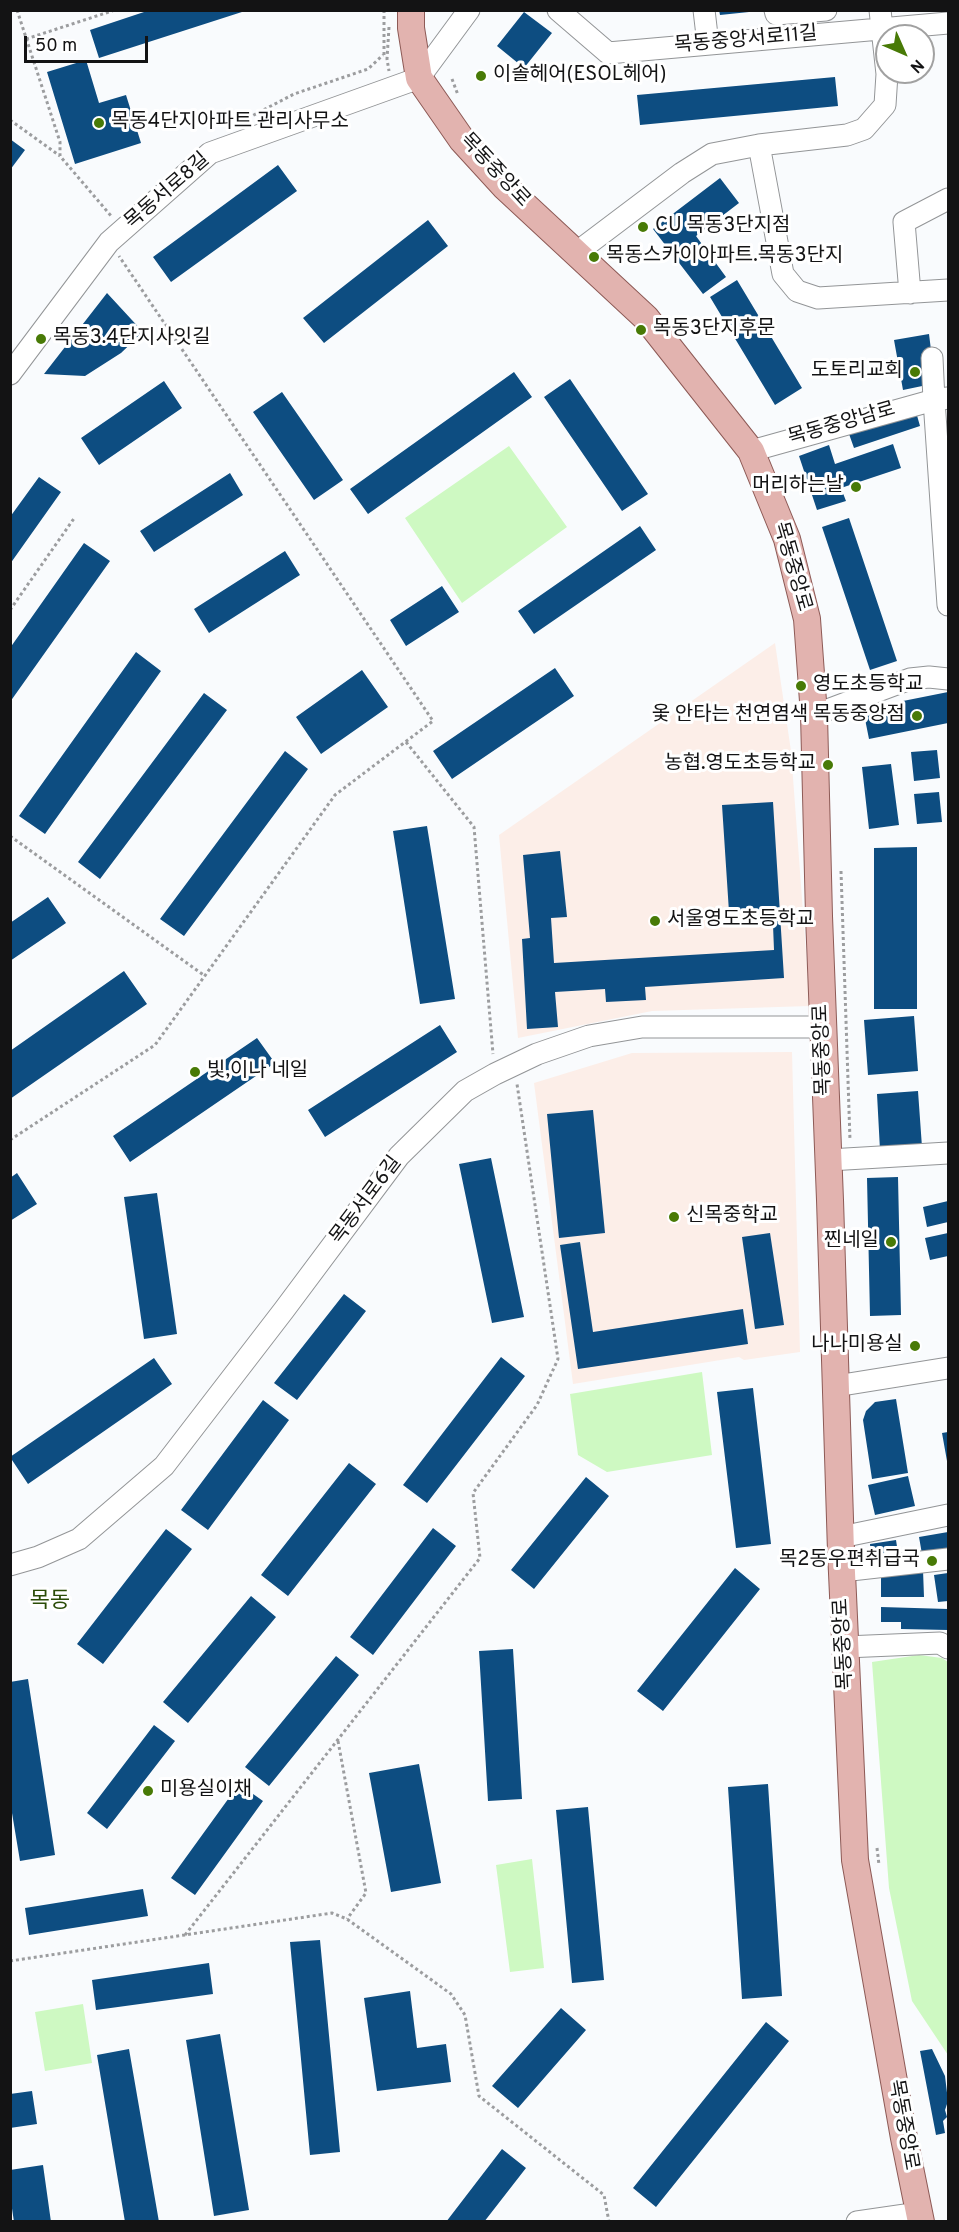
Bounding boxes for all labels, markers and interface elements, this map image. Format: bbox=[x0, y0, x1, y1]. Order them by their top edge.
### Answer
street label: 목동중앙서로11길 bbox=[673, 23, 819, 59]
scale bar bbox=[27, 24, 152, 62]
north arrow bbox=[875, 24, 935, 84]
text: 50 m bbox=[35, 35, 77, 58]
text: N bbox=[905, 54, 927, 76]
place label: 이솔헤어(ESOL헤어) bbox=[493, 64, 667, 88]
marker: 이솔헤어(ESOL헤어) bbox=[474, 69, 488, 83]
place label: 목동4단지아파트 관리사무소 bbox=[111, 111, 349, 135]
marker: 목동4단지아파트 관리사무소 bbox=[92, 116, 106, 130]
street label: 목동중앙로 bbox=[454, 129, 534, 213]
street label: 목동서로8길 bbox=[121, 149, 215, 235]
place label: CU 목동3단지점 bbox=[655, 215, 790, 239]
marker: CU 목동3단지점 bbox=[636, 220, 650, 234]
place label: 목동스카이아파트.목동3단지 bbox=[606, 245, 843, 269]
marker: 목동스카이아파트.목동3단지 bbox=[587, 250, 601, 264]
place label: 목동3단지후문 bbox=[653, 318, 775, 342]
marker: 목동3단지후문 bbox=[634, 323, 648, 337]
place label: 목동3.4단지사잇길 bbox=[53, 327, 211, 351]
marker: 목동3.4단지사잇길 bbox=[34, 332, 48, 346]
place label: 도토리교회 bbox=[811, 360, 903, 384]
marker: 도토리교회 bbox=[908, 365, 922, 379]
street label: 목동중앙남로 bbox=[786, 398, 898, 452]
place label: 머리하는날 bbox=[752, 475, 844, 499]
marker: 머리하는날 bbox=[849, 480, 863, 494]
street label: 목동중앙로 bbox=[767, 519, 815, 615]
place label: 영도초등학교 bbox=[813, 674, 923, 698]
marker: 영도초등학교 bbox=[794, 679, 808, 693]
place label: 옻 안타는 천연염색 목동중앙점 bbox=[652, 704, 905, 728]
marker: 옻 안타는 천연염색 목동중앙점 bbox=[910, 709, 924, 723]
place label: 농협.영도초등학교 bbox=[664, 753, 816, 777]
marker: 농협.영도초등학교 bbox=[821, 758, 835, 772]
place label: 서울영도초등학교 bbox=[667, 909, 814, 933]
marker: 서울영도초등학교 bbox=[648, 914, 662, 928]
street label: 목동중앙로 bbox=[810, 1004, 838, 1096]
place label: 빛,이나 네일 bbox=[207, 1060, 308, 1084]
marker: 빛,이나 네일 bbox=[188, 1065, 202, 1079]
street label: 목동서로6길 bbox=[326, 1152, 408, 1250]
place label: 신목중학교 bbox=[686, 1205, 778, 1229]
marker: 신목중학교 bbox=[667, 1210, 681, 1224]
place label: 찐네일 bbox=[824, 1230, 879, 1254]
marker: 찐네일 bbox=[884, 1235, 898, 1249]
place label: 나나미용실 bbox=[811, 1334, 903, 1358]
marker: 나나미용실 bbox=[908, 1339, 922, 1353]
place label: 목2동우편취급국 bbox=[779, 1549, 920, 1573]
marker: 목2동우편취급국 bbox=[925, 1554, 939, 1568]
district label: 목동 bbox=[30, 1590, 70, 1616]
street label: 목동중앙로 bbox=[831, 1597, 859, 1691]
place label: 미용실이채 bbox=[160, 1779, 252, 1803]
marker: 미용실이채 bbox=[141, 1784, 155, 1798]
street label: 목동중앙로 bbox=[882, 2078, 922, 2172]

